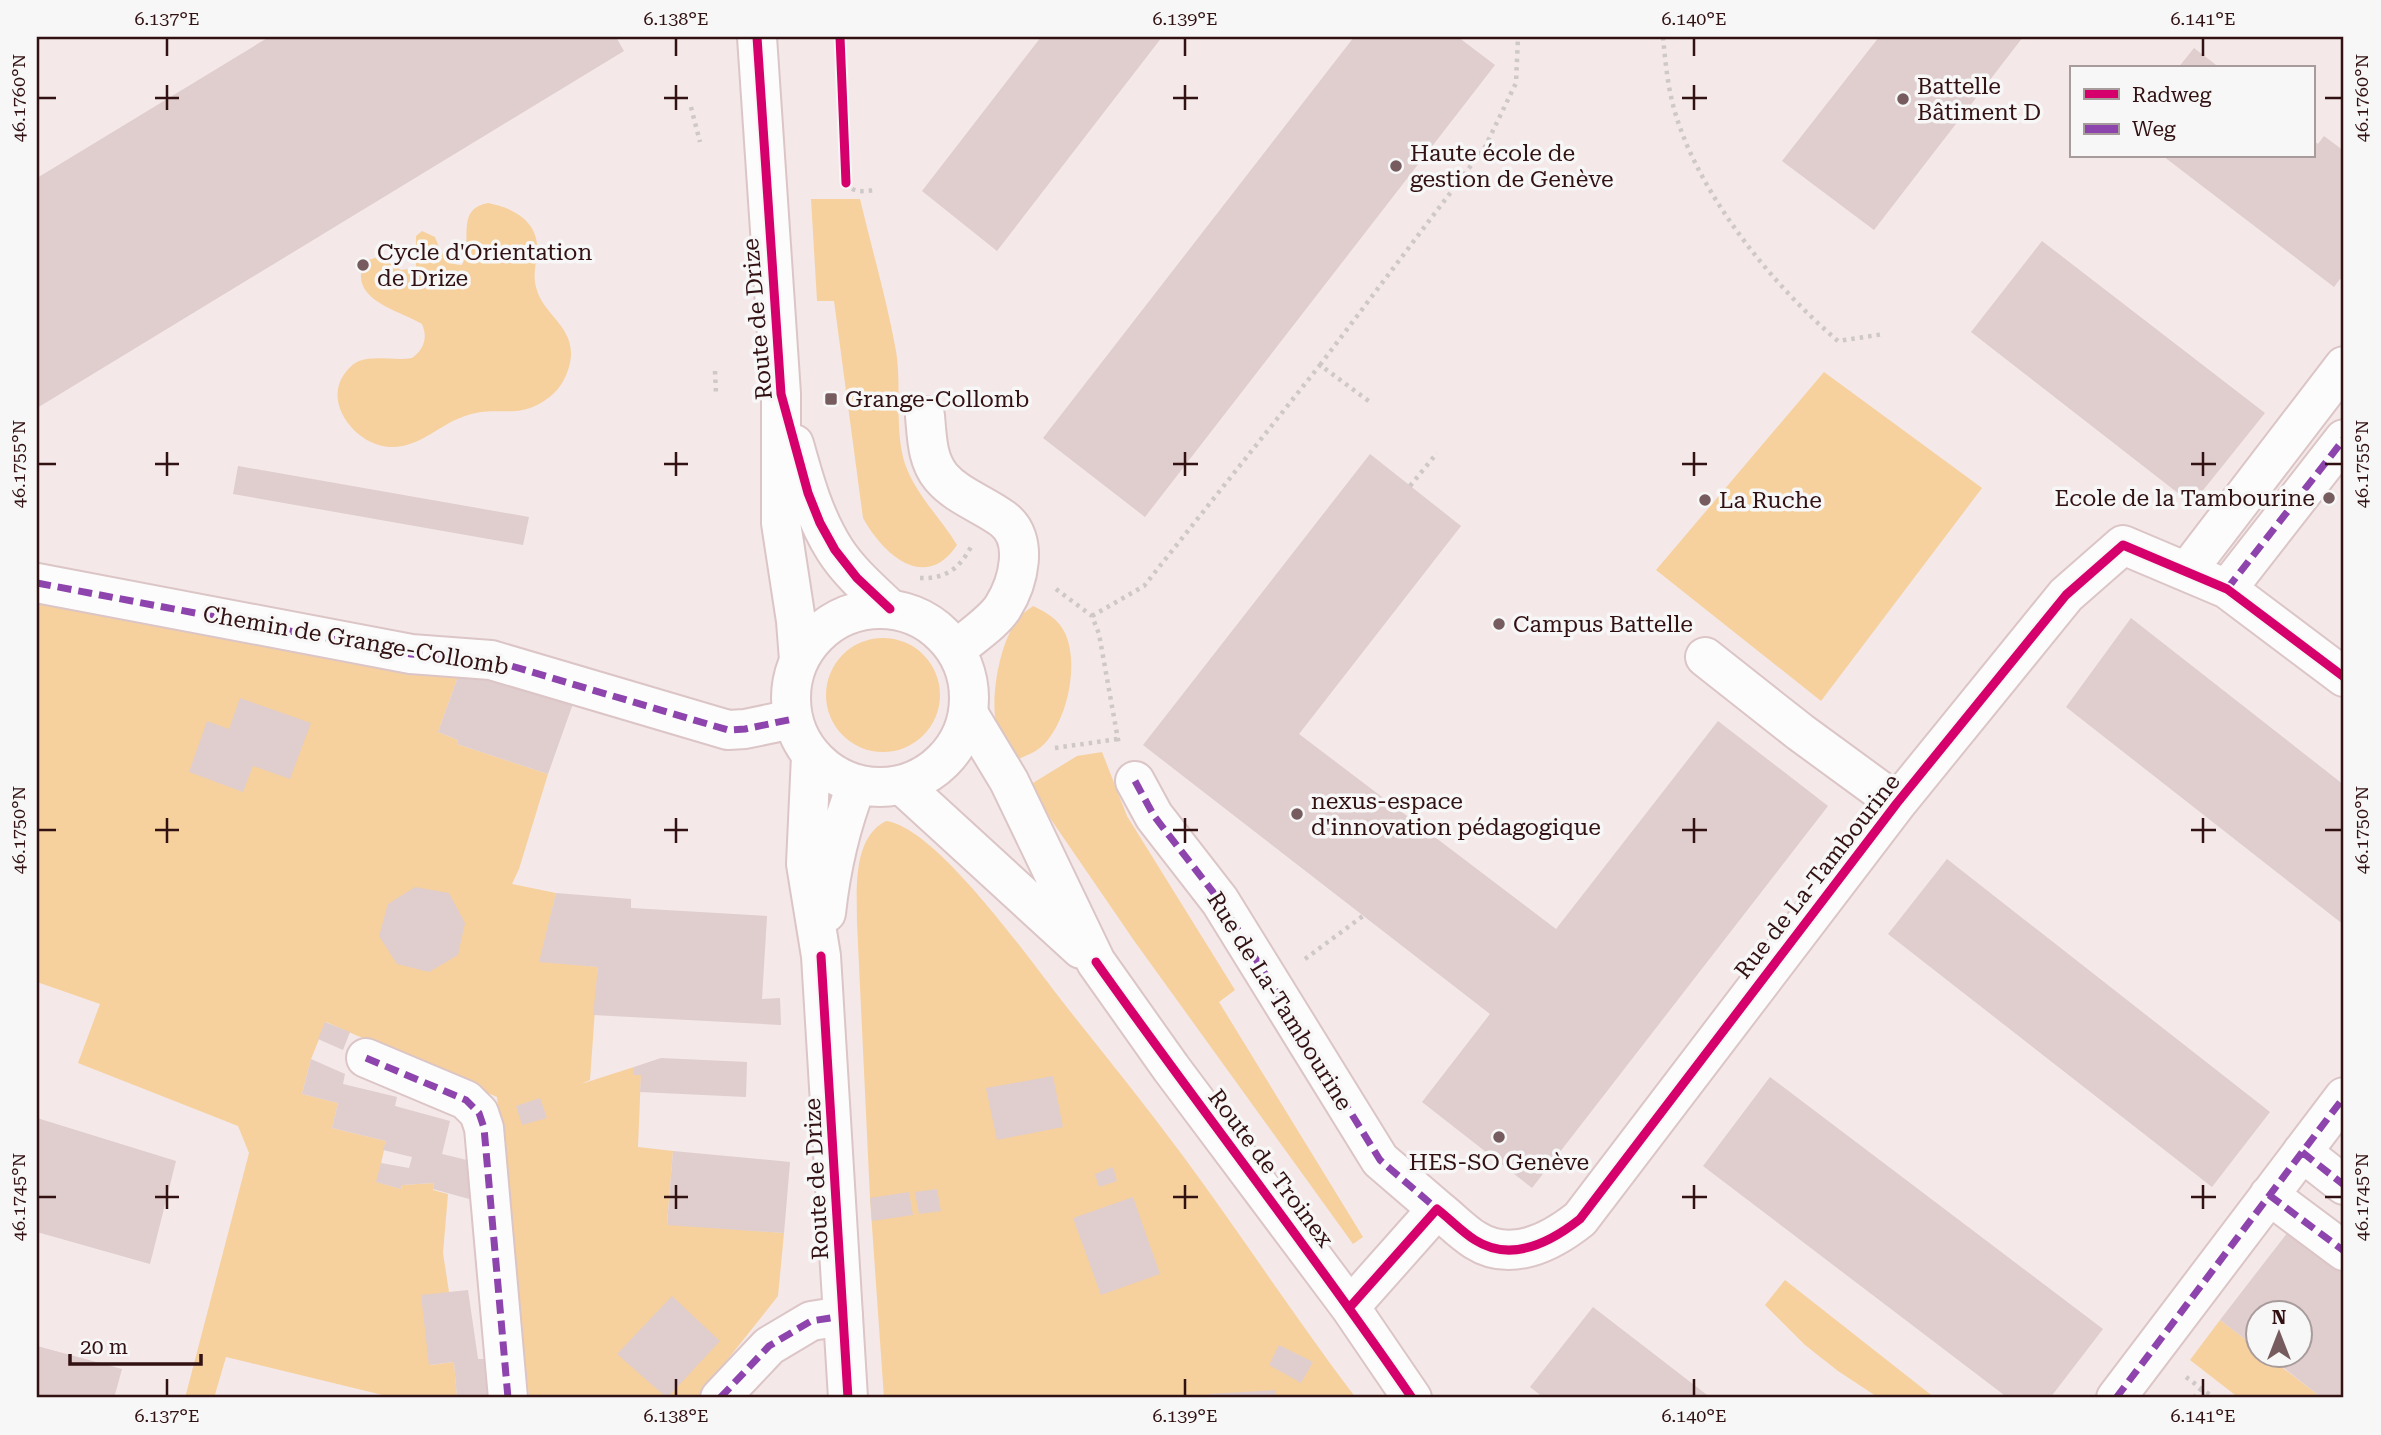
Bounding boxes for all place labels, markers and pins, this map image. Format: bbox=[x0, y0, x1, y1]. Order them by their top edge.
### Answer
place label: Battelle Bâtiment D bbox=[1917, 73, 2041, 126]
marker: Battelle Bâtiment D bbox=[1895, 91, 1911, 107]
place label: Haute école de gestion de Genève bbox=[1410, 140, 1614, 193]
marker: Haute école de gestion de Genève bbox=[1388, 158, 1404, 174]
place label: Cycle d'Orientation de Drize bbox=[377, 239, 592, 292]
marker: Cycle d'Orientation de Drize bbox=[355, 257, 371, 273]
place label: Grange-Collomb bbox=[845, 386, 1029, 413]
marker: Grange-Collomb bbox=[823, 391, 839, 407]
place label: Ecole de la Tambourine bbox=[2054, 485, 2315, 512]
place label: La Ruche bbox=[1719, 487, 1822, 514]
marker: Ecole de la Tambourine bbox=[2321, 490, 2337, 506]
marker: La Ruche bbox=[1697, 492, 1713, 508]
place label: Campus Battelle bbox=[1513, 611, 1693, 638]
marker: Campus Battelle bbox=[1491, 616, 1507, 632]
place label: nexus-espace d'innovation pédagogique bbox=[1311, 788, 1601, 841]
marker: nexus-espace d'innovation pédagogique bbox=[1289, 806, 1305, 822]
marker: HES-SO Genève bbox=[1491, 1129, 1507, 1145]
place label: HES-SO Genève bbox=[1409, 1149, 1589, 1176]

